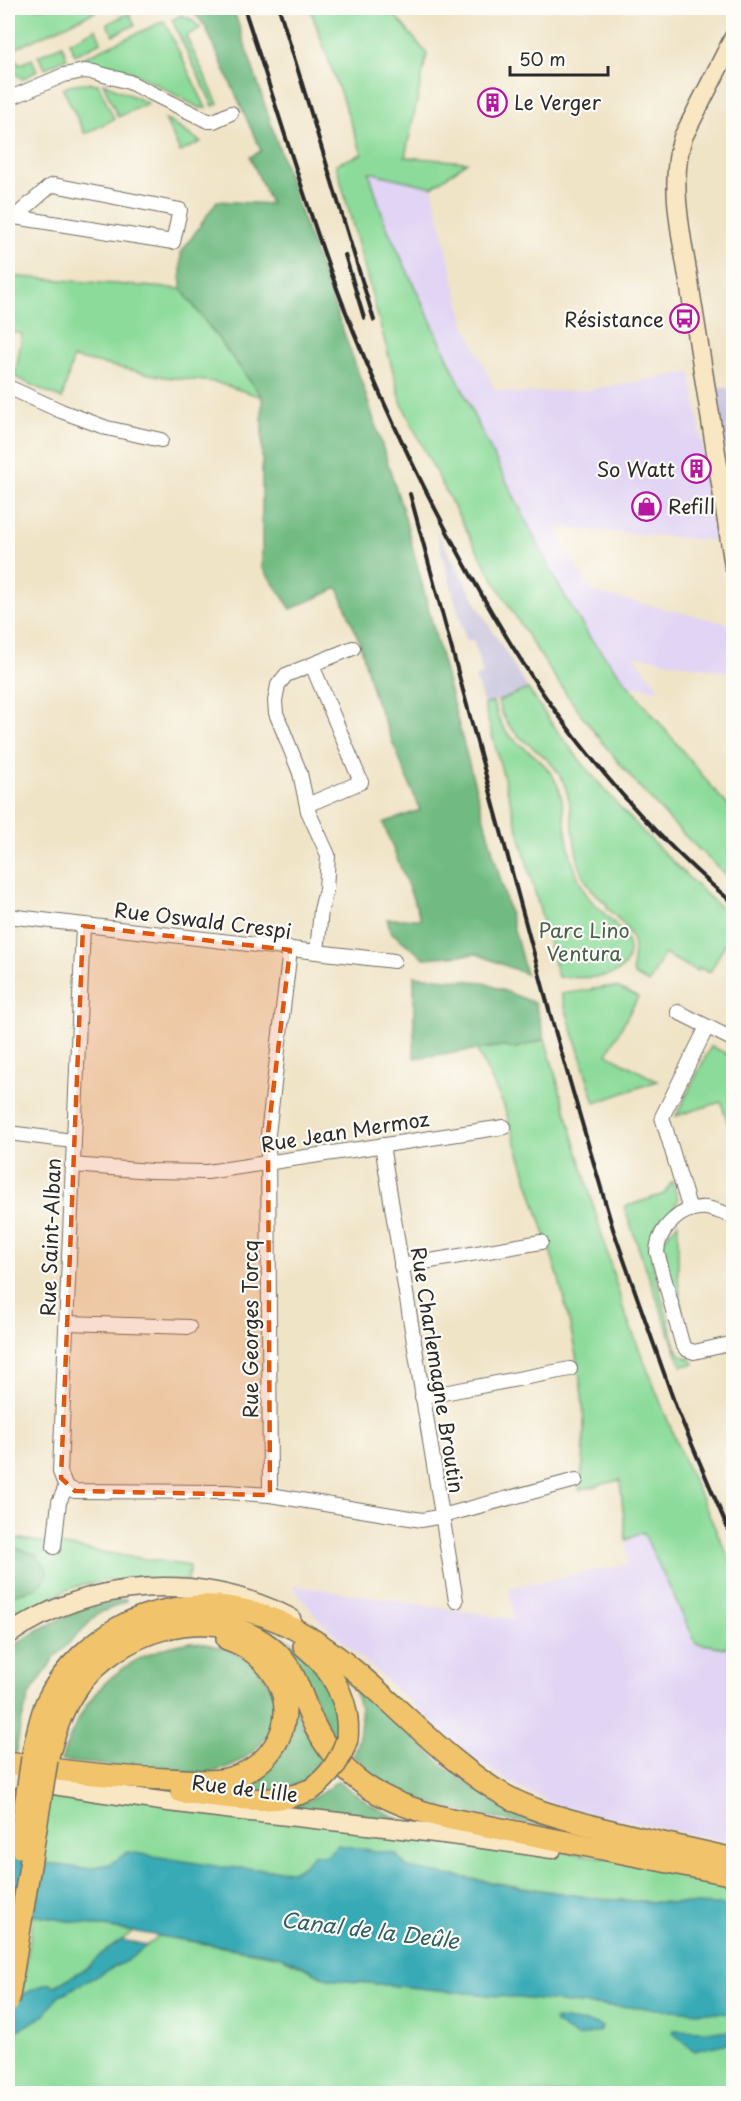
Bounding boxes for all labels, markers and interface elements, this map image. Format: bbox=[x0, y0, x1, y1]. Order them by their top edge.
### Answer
scale bar bbox=[510, 39, 608, 77]
text: 50 m bbox=[519, 45, 566, 72]
building icon: Le Verger bbox=[477, 86, 509, 118]
place label: Le Verger bbox=[514, 87, 602, 117]
bus stop icon: Résistance bbox=[669, 303, 701, 335]
place label: Résistance bbox=[564, 304, 664, 334]
building icon: So Watt bbox=[680, 453, 712, 485]
place label: So Watt bbox=[597, 454, 675, 484]
shop icon: Refill bbox=[631, 490, 663, 522]
place label: Refill bbox=[668, 491, 715, 521]
street label: Rue Oswald Crespi bbox=[113, 894, 293, 946]
park label: Parc Lino Ventura bbox=[538, 915, 630, 968]
street label: Rue Jean Mermoz bbox=[259, 1103, 431, 1159]
street label: Rue Saint-Alban bbox=[32, 1157, 68, 1317]
street label: Rue Georges Torcq bbox=[235, 1240, 265, 1418]
street label: Rue Charlemagne Broutin bbox=[404, 1245, 472, 1495]
street label: Rue de Lille bbox=[190, 1767, 300, 1809]
water label: Canal de la Deûle bbox=[279, 1902, 462, 1956]

